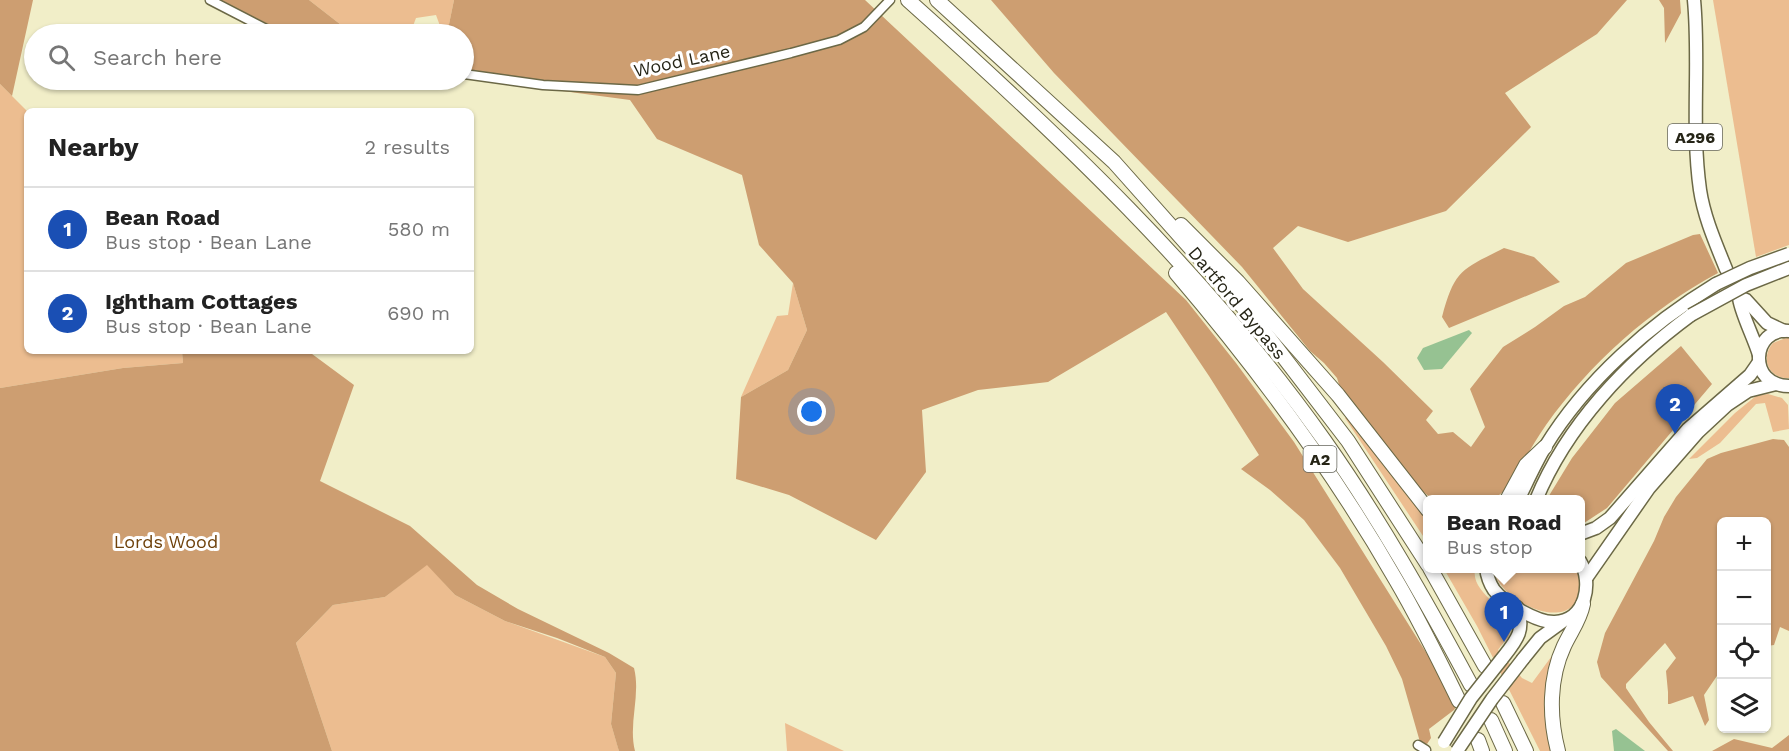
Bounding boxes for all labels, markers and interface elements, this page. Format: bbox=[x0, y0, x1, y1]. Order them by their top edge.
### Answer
search box bbox=[24, 24, 474, 90]
street label: Wood Lane bbox=[632, 40, 732, 81]
icon: search bbox=[45, 41, 78, 74]
text: Search here bbox=[93, 45, 222, 70]
road number: A296 bbox=[1668, 124, 1722, 150]
text: Nearby bbox=[48, 132, 139, 162]
text: 2 results bbox=[365, 135, 450, 159]
text: Bean Road bbox=[105, 205, 220, 230]
text: 1 bbox=[63, 217, 72, 241]
text: 580 m bbox=[388, 217, 450, 241]
text: Bus stop · Bean Lane bbox=[105, 230, 312, 254]
street label: Dartford Bypass bbox=[1184, 242, 1291, 363]
text: Ightham Cottages bbox=[105, 289, 297, 314]
text: 2 bbox=[62, 301, 73, 325]
text: 690 m bbox=[387, 301, 450, 325]
text: Bus stop · Bean Lane bbox=[105, 314, 312, 338]
pin: 2 bbox=[1656, 384, 1694, 434]
your location bbox=[797, 397, 826, 426]
road number: A2 bbox=[1304, 446, 1336, 472]
popup bbox=[1423, 495, 1585, 573]
text: Bean Road bbox=[1447, 510, 1562, 535]
map controls bbox=[1717, 517, 1771, 733]
button: + bbox=[1717, 517, 1771, 571]
park label: Lords Wood bbox=[114, 531, 218, 552]
text: Bus stop bbox=[1447, 535, 1533, 559]
button: − bbox=[1717, 571, 1771, 625]
pin: 1 bbox=[1484, 592, 1524, 642]
button: locate bbox=[1717, 625, 1771, 679]
button: layers bbox=[1717, 679, 1771, 733]

